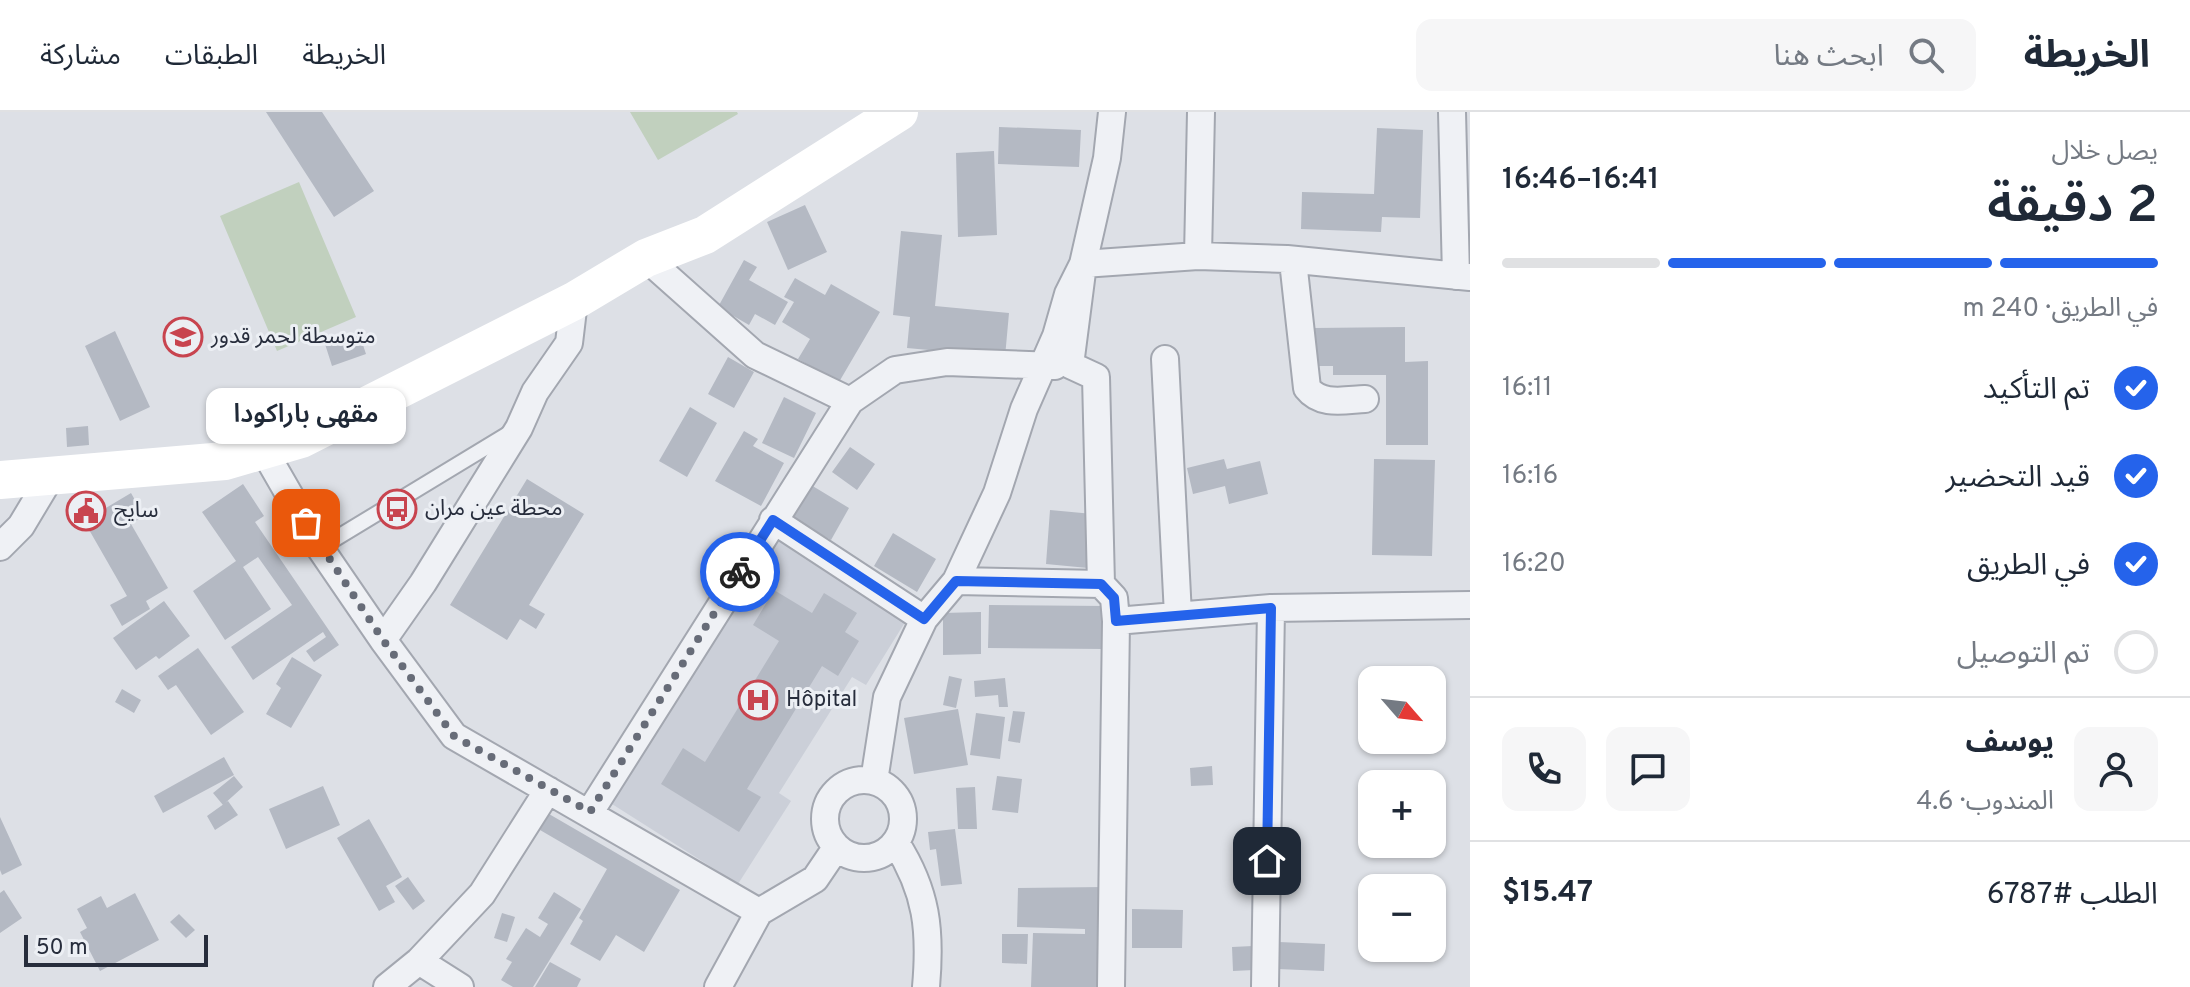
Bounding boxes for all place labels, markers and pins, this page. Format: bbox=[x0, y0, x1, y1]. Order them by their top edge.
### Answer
school or university icon: متوسطة لحمر قدور bbox=[162, 316, 204, 358]
place label: متوسطة لحمر قدور bbox=[210, 324, 376, 351]
callout: مقهى باراكودا bbox=[206, 387, 406, 443]
bus stop icon: محطة عين مران bbox=[376, 488, 418, 530]
pin bbox=[272, 489, 340, 557]
public building icon: سايح bbox=[65, 490, 107, 532]
place label: محطة عين مران bbox=[425, 496, 563, 523]
place label: سايح bbox=[114, 498, 159, 526]
hospital icon: Hôpital bbox=[737, 679, 779, 721]
place label: Hôpital bbox=[786, 687, 857, 714]
pin bbox=[1233, 827, 1301, 895]

